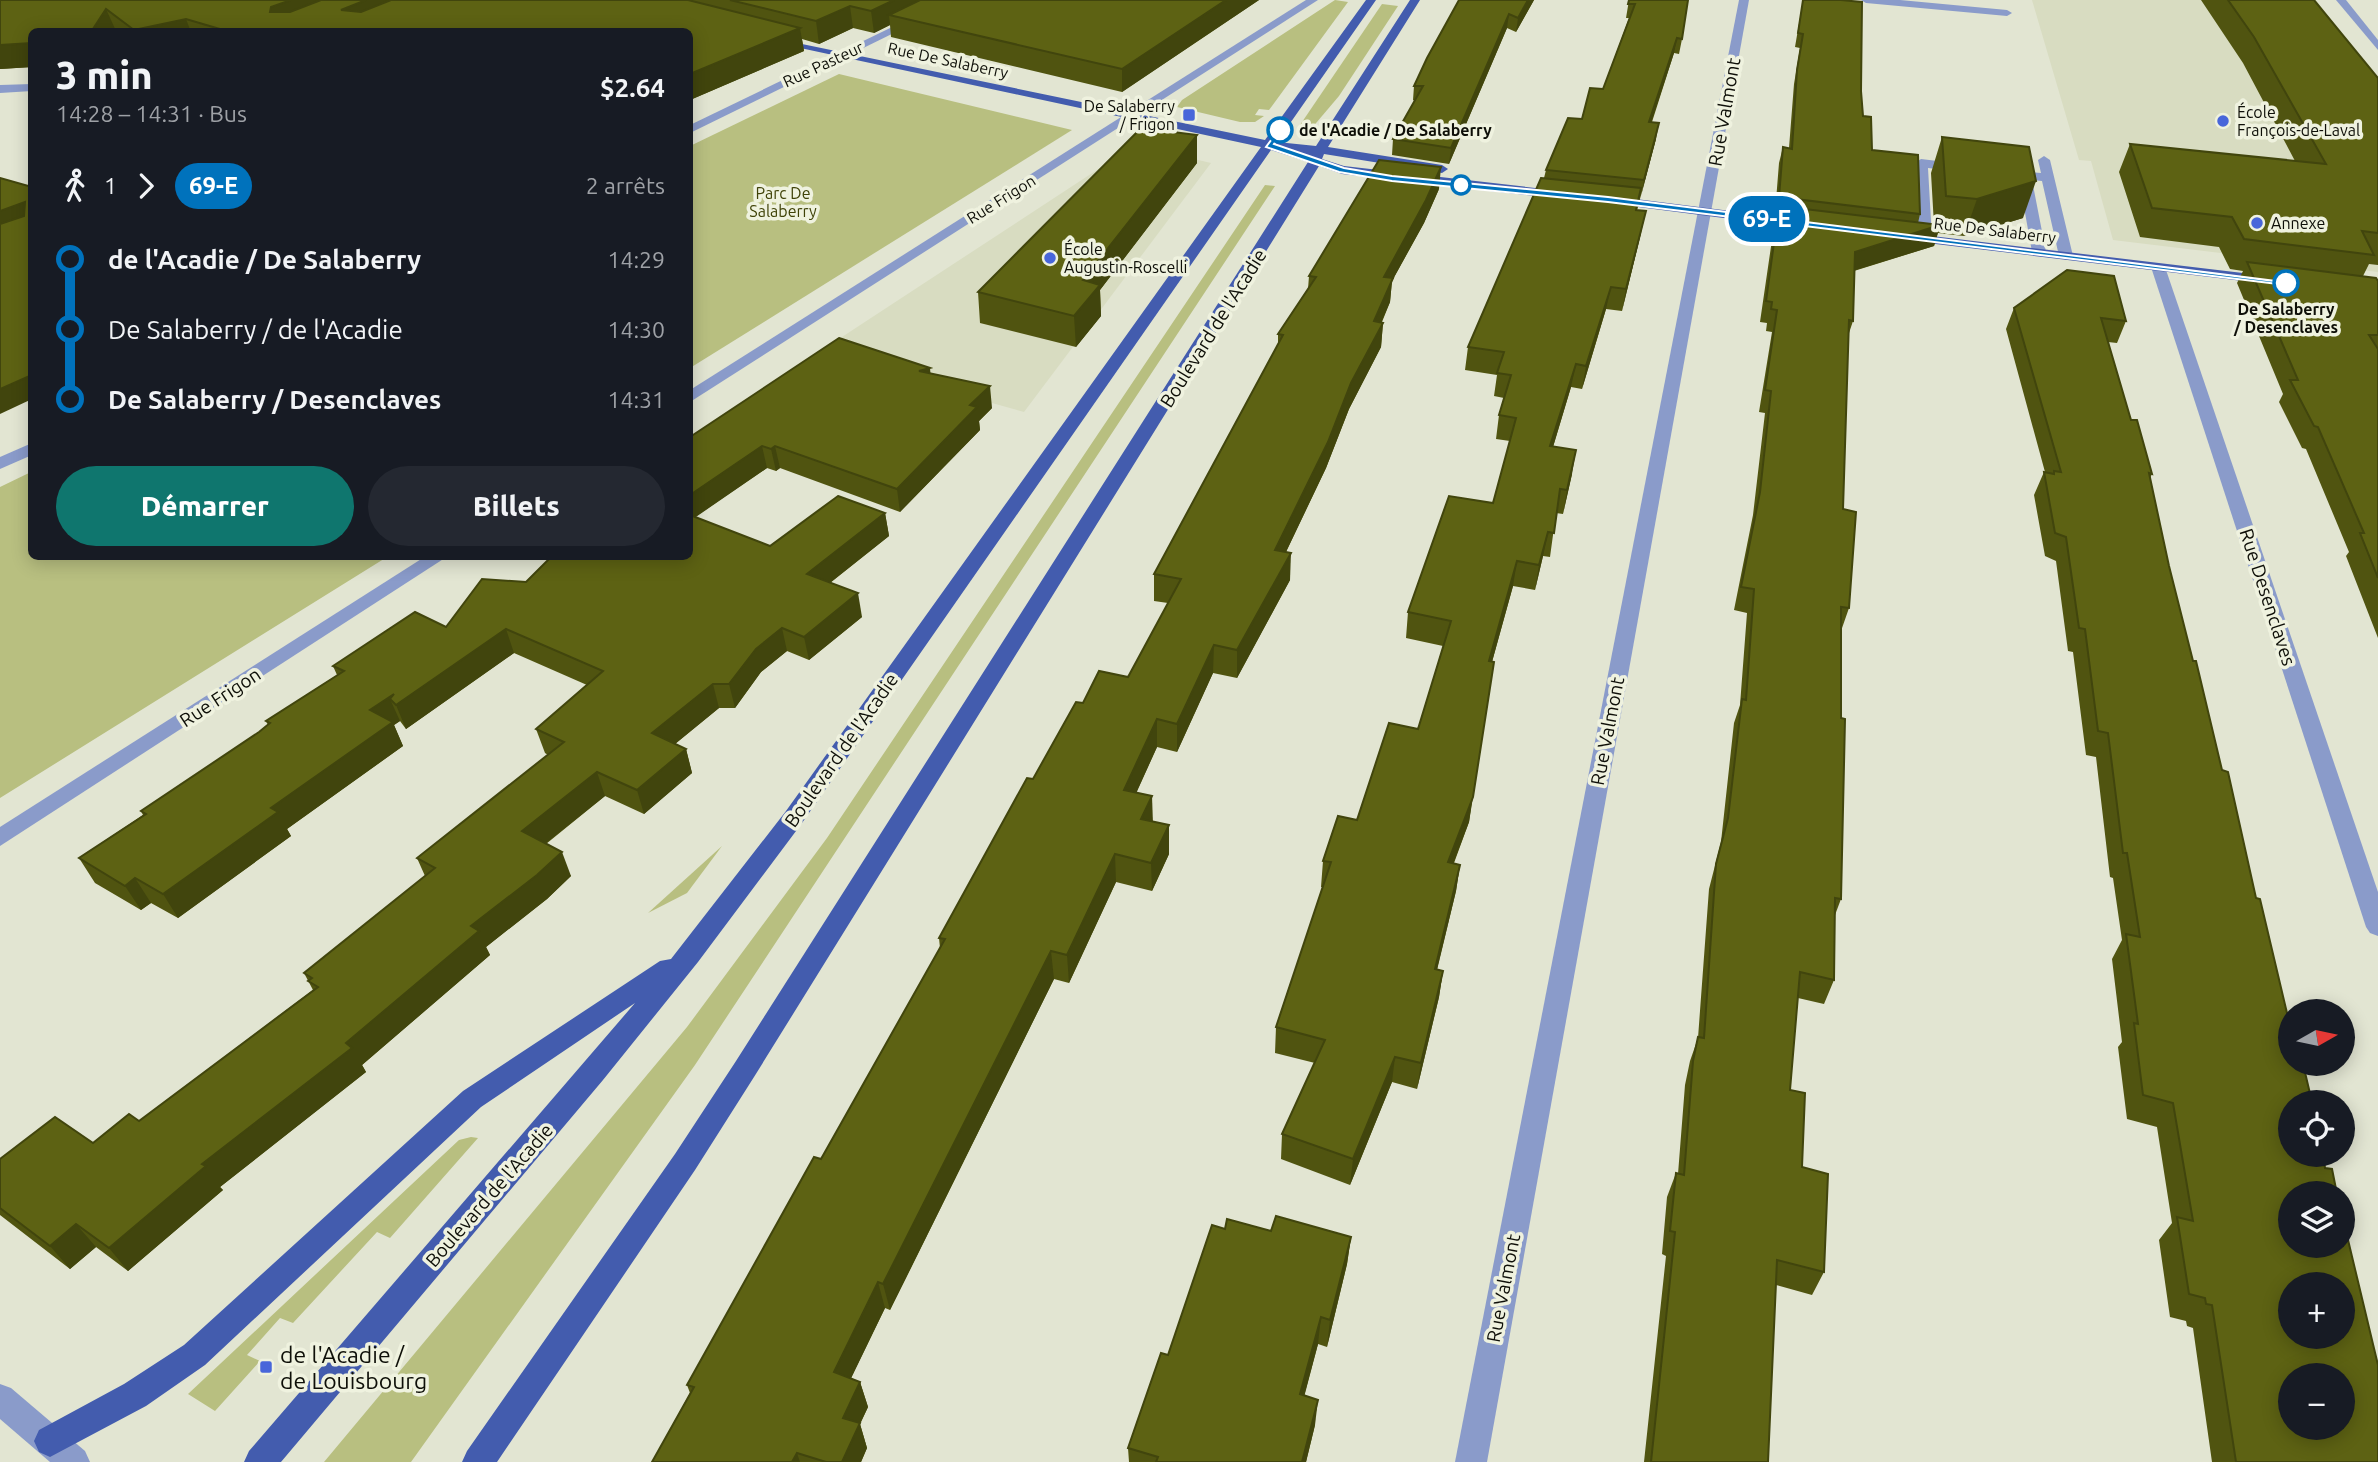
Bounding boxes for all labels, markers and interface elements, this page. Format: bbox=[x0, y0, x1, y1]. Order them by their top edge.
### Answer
street label: Rue Pasteur bbox=[780, 38, 866, 90]
street label: Rue De Salaberry bbox=[886, 38, 1010, 82]
text: 3 min bbox=[56, 54, 153, 96]
street label: Rue Valmont bbox=[1704, 55, 1744, 168]
text: $2.64 bbox=[600, 73, 665, 102]
place label: De Salaberry / Frigon bbox=[1084, 97, 1175, 133]
text: 14:28 – 14:31 · Bus bbox=[56, 101, 247, 126]
place label: École François-de-Laval bbox=[2237, 101, 2360, 139]
marker: De Salaberry / Frigon bbox=[1181, 107, 1197, 123]
marker: École François-de-Laval bbox=[2215, 113, 2231, 129]
marker: de l'Acadie / De Salaberry bbox=[1267, 117, 1293, 143]
place label: de l'Acadie / De Salaberry bbox=[1299, 121, 1492, 139]
icon: walk bbox=[56, 167, 94, 205]
icon: forward bbox=[127, 167, 165, 205]
street label: Rue Frigon bbox=[963, 171, 1039, 227]
text: 69-E bbox=[189, 172, 238, 199]
text: 1 bbox=[104, 173, 117, 198]
text: 2 arrêts bbox=[586, 173, 665, 198]
unlabelled marker bbox=[1451, 175, 1471, 195]
park label: Parc De Salaberry bbox=[749, 184, 817, 220]
line badge: 69-E bbox=[1718, 196, 1816, 242]
text: 69-E bbox=[1742, 205, 1792, 232]
street label: Rue De Salaberry bbox=[1933, 214, 2057, 246]
place label: Annexe bbox=[2271, 214, 2325, 232]
marker: Annexe bbox=[2249, 215, 2265, 231]
place label: École Augustin-Roscelli bbox=[1064, 238, 1188, 276]
text: de l'Acadie / De Salaberry bbox=[108, 245, 421, 274]
street label: Boulevard de l'Acadie bbox=[1155, 245, 1271, 411]
text: 14:29 bbox=[607, 247, 665, 272]
marker: École Augustin-Roscelli bbox=[1042, 250, 1058, 266]
marker: De Salaberry / Desenclaves bbox=[2273, 270, 2299, 296]
place label: De Salaberry / Desenclaves bbox=[2233, 300, 2338, 336]
text: De Salaberry / de l'Acadie bbox=[108, 315, 403, 344]
text: 14:30 bbox=[607, 317, 665, 342]
text: De Salaberry / Desenclaves bbox=[108, 385, 441, 414]
text: 14:31 bbox=[607, 387, 665, 412]
button: Démarrer bbox=[56, 466, 354, 546]
button: Billets bbox=[368, 466, 665, 546]
street label: Rue Desenclaves bbox=[2236, 526, 2300, 668]
street label: Rue Frigon bbox=[175, 663, 265, 731]
street label: Boulevard de l'Acadie bbox=[780, 669, 902, 831]
street label: Rue Valmont bbox=[1586, 674, 1628, 787]
north arrow bbox=[2278, 999, 2356, 1076]
map controls bbox=[2278, 999, 2355, 1440]
button: locate bbox=[2278, 1090, 2355, 1167]
street label: Boulevard de l'Acadie bbox=[421, 1119, 557, 1271]
button: layers bbox=[2278, 1181, 2355, 1258]
street label: Rue Valmont bbox=[1482, 1231, 1524, 1344]
button: + bbox=[2278, 1272, 2355, 1349]
place label: de l'Acadie / de Louisbourg bbox=[280, 1342, 427, 1393]
marker: de l'Acadie / de Louisbourg bbox=[258, 1359, 274, 1375]
button: − bbox=[2278, 1363, 2355, 1440]

